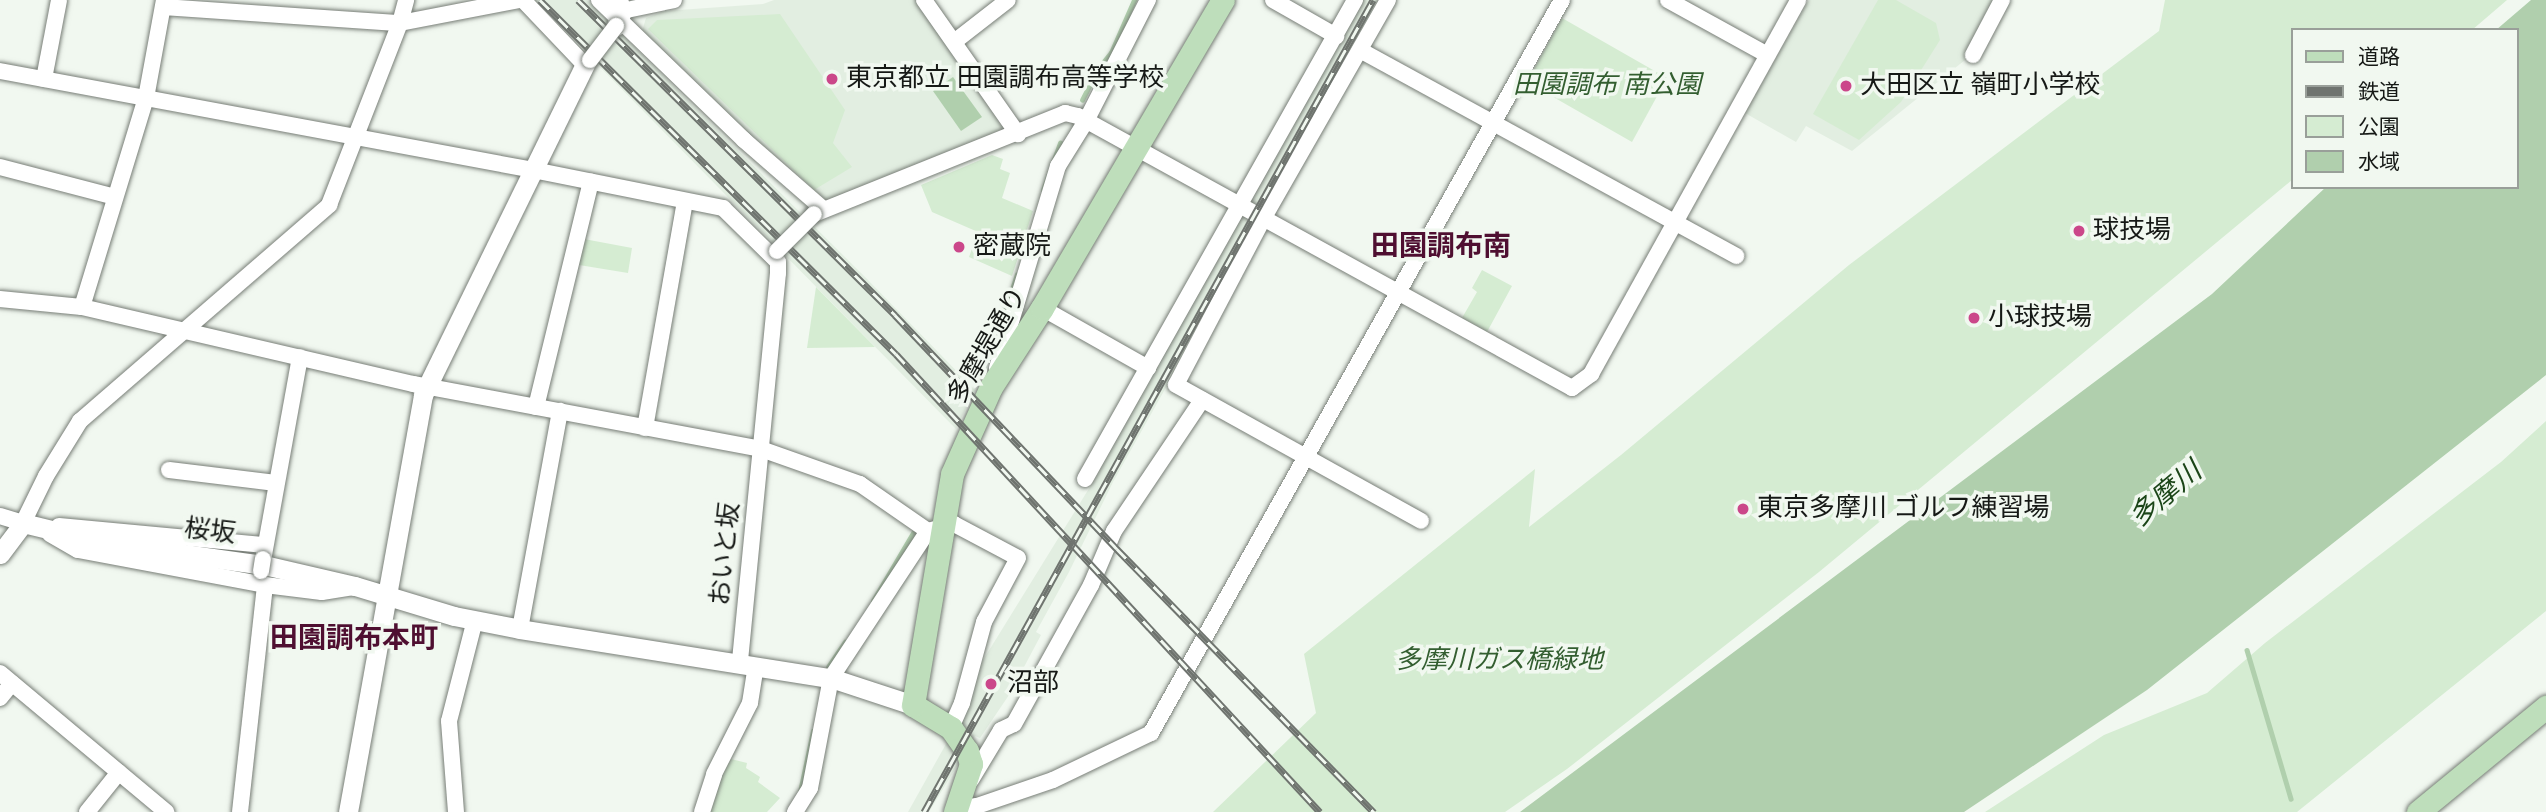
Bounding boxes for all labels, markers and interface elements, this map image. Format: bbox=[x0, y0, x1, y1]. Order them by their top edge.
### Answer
legend bbox=[2290, 28, 2518, 189]
text: 道路 bbox=[2358, 42, 2400, 74]
place label: 東京都立 田園調布高等学校 bbox=[846, 63, 1164, 95]
park label: 田園調布 南公園 bbox=[1513, 70, 1701, 102]
place label: 大田区立 嶺町小学校 bbox=[1860, 70, 2100, 102]
marker: 東京都立 田園調布高等学校 bbox=[824, 71, 840, 87]
text: 鉄道 bbox=[2358, 77, 2400, 109]
marker: 大田区立 嶺町小学校 bbox=[1838, 78, 1854, 94]
text: 公園 bbox=[2358, 112, 2400, 144]
text: 水域 bbox=[2358, 147, 2400, 179]
place label: 球技場 bbox=[2093, 215, 2171, 247]
marker: 球技場 bbox=[2071, 223, 2087, 239]
district label: 田園調布南 bbox=[1371, 230, 1511, 264]
place label: 密蔵院 bbox=[973, 231, 1051, 263]
marker: 密蔵院 bbox=[951, 239, 967, 255]
street label: 多摩堤通り bbox=[942, 282, 1034, 410]
place label: 小球技場 bbox=[1988, 302, 2092, 334]
marker: 小球技場 bbox=[1966, 310, 1982, 326]
water label: 多摩川 bbox=[2123, 455, 2209, 535]
place label: 東京多摩川 ゴルフ練習場 bbox=[1757, 493, 2049, 525]
street label: おいと坂 bbox=[705, 501, 747, 607]
marker: 東京多摩川 ゴルフ練習場 bbox=[1735, 501, 1751, 517]
street label: 桜坂 bbox=[182, 513, 238, 551]
district label: 田園調布本町 bbox=[270, 622, 438, 656]
park label: 多摩川ガス橋緑地 bbox=[1395, 645, 1603, 677]
place label: 沼部 bbox=[1007, 668, 1059, 700]
marker: 沼部 bbox=[981, 674, 1001, 694]

